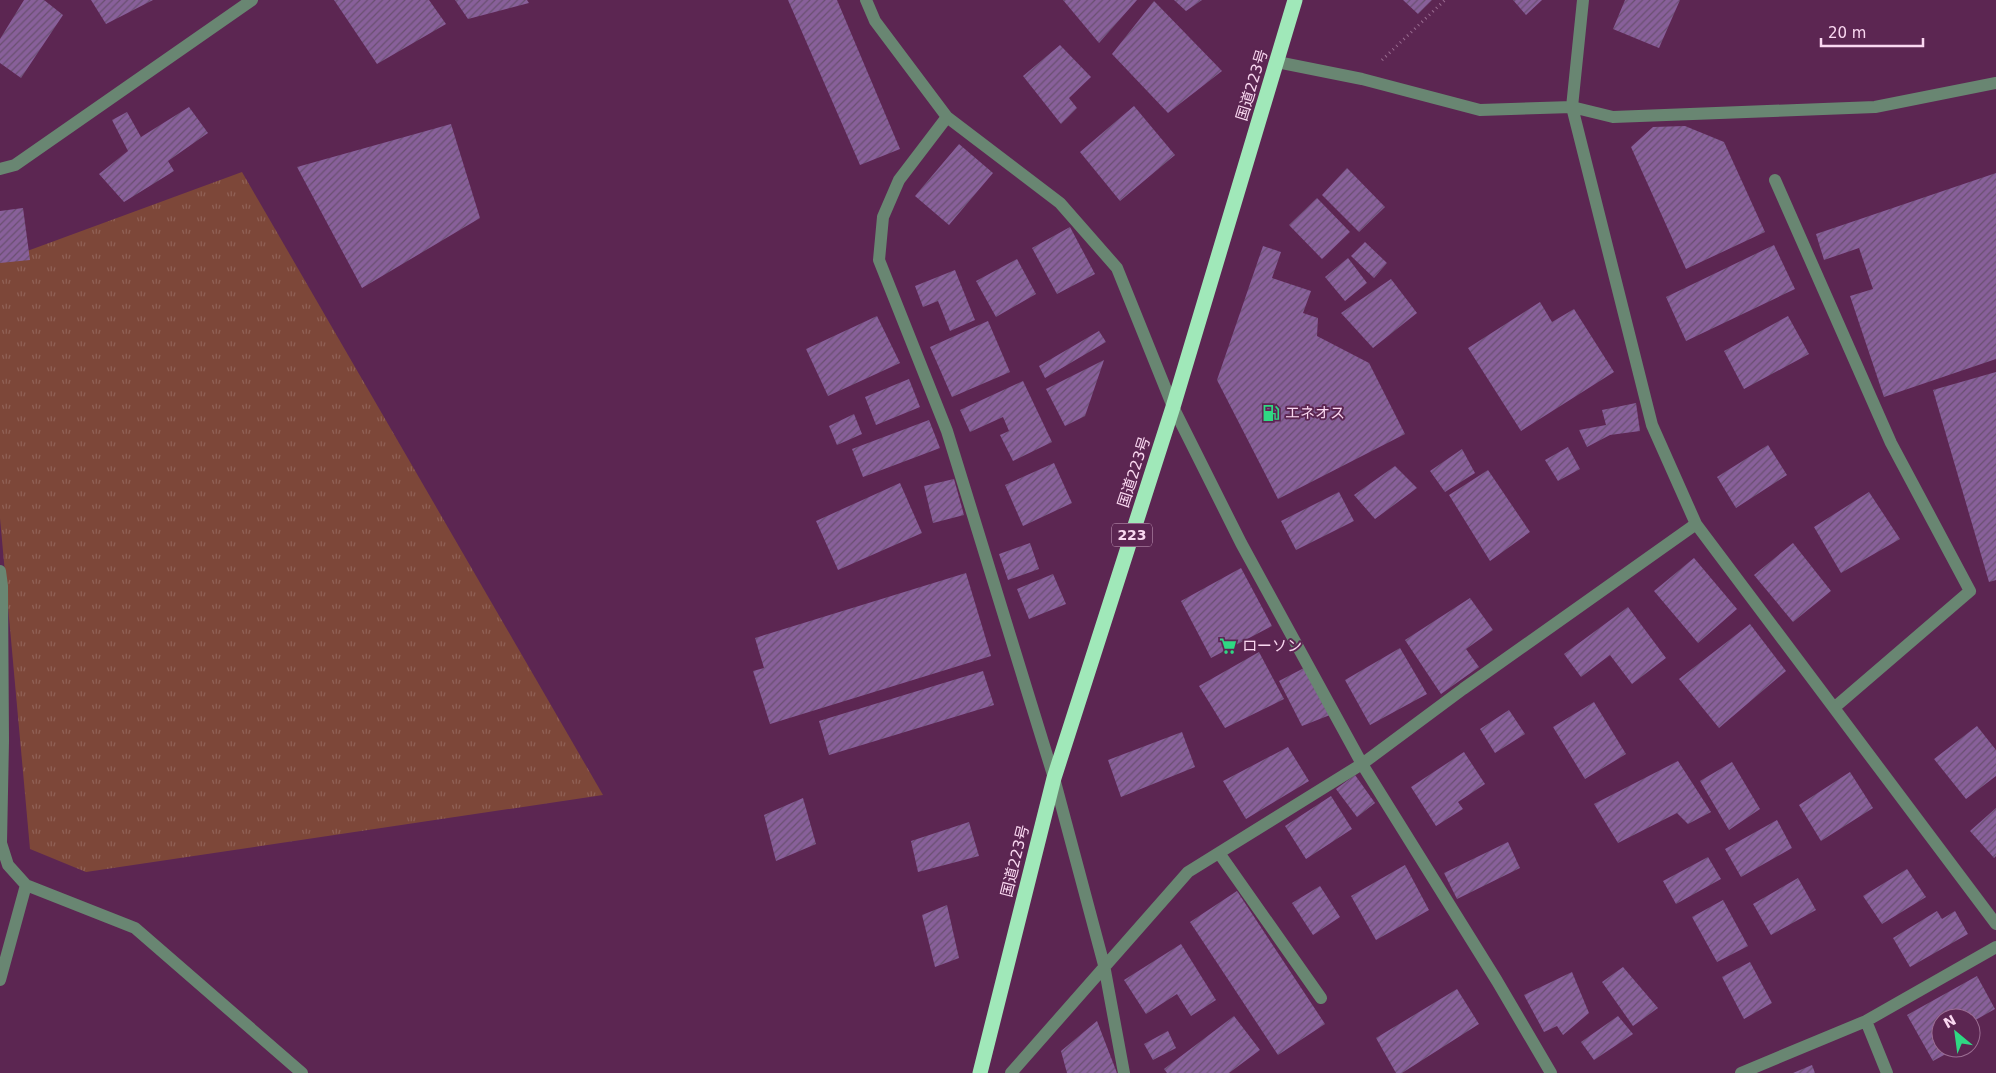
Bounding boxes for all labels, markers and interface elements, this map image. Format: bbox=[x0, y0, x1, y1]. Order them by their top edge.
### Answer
scale bar bbox=[1821, 15, 1924, 47]
text: 20 m bbox=[1828, 24, 1866, 42]
street label: 国道223号 bbox=[1233, 47, 1271, 123]
fuel station icon: エネオス bbox=[1261, 403, 1281, 423]
place label: エネオス bbox=[1285, 404, 1345, 422]
street label: 国道223号 bbox=[1114, 434, 1154, 510]
road number: 223 bbox=[1112, 524, 1152, 546]
supermarket icon: ローソン bbox=[1218, 636, 1238, 656]
place label: ローソン bbox=[1242, 637, 1302, 655]
street label: 国道223号 bbox=[997, 823, 1033, 899]
north arrow bbox=[1931, 1008, 1981, 1058]
text: N bbox=[1941, 1012, 1959, 1031]

